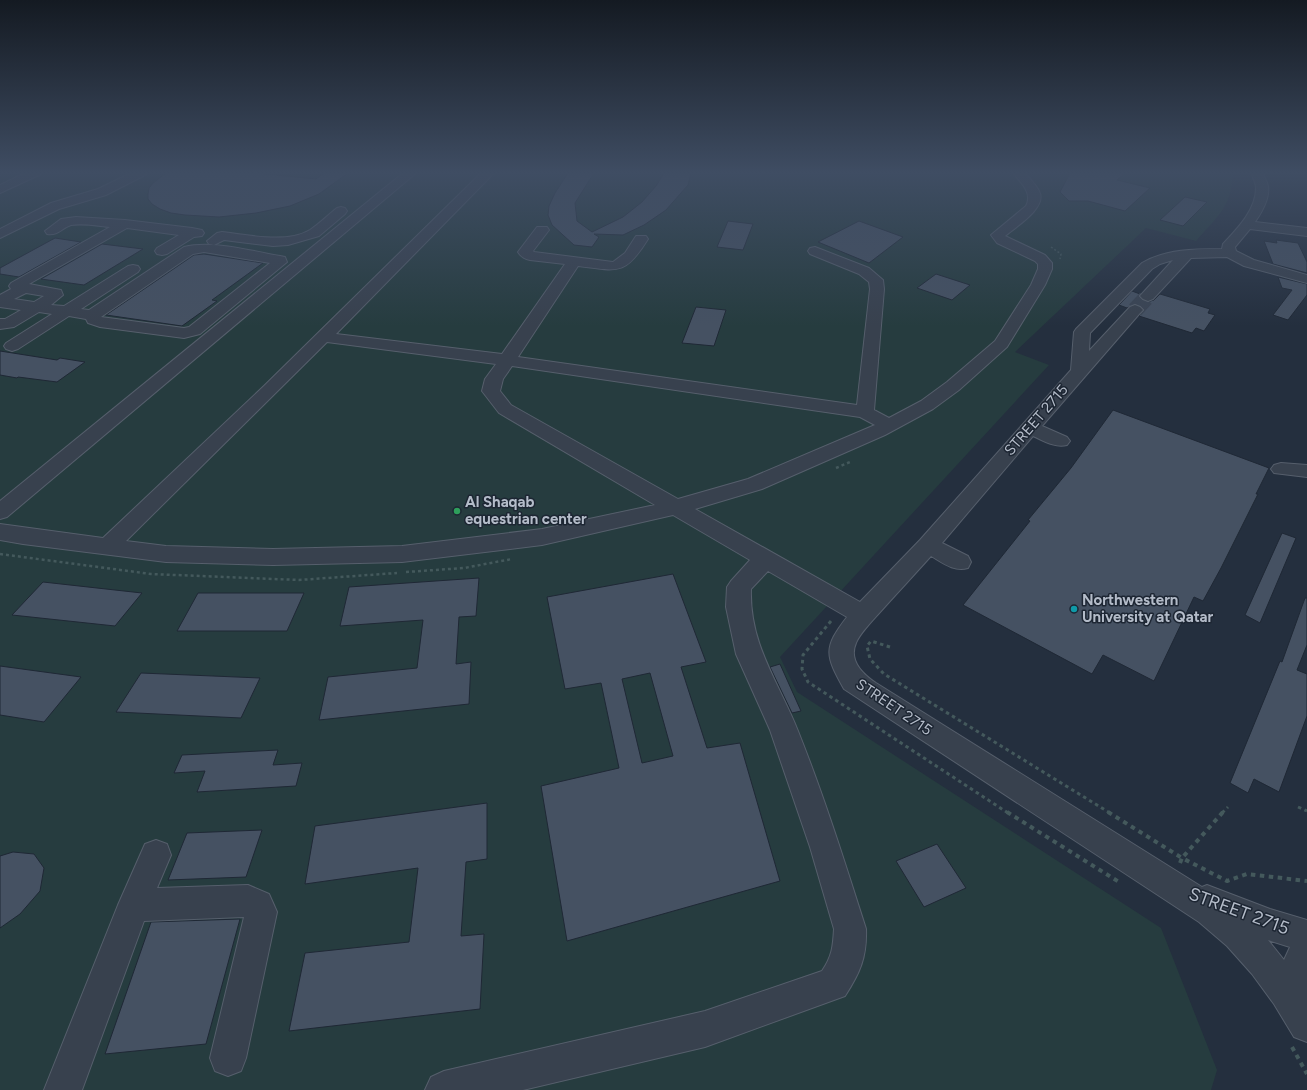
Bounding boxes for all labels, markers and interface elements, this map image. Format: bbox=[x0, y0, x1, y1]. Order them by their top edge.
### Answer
street label: STREET 2715 bbox=[1000, 381, 1072, 459]
place label: Al Shaqab equestrian center bbox=[465, 493, 587, 528]
marker: Al Shaqab equestrian center bbox=[452, 506, 462, 516]
place label: Northwestern University at Qatar bbox=[1082, 591, 1214, 626]
marker: Northwestern University at Qatar bbox=[1069, 604, 1079, 614]
street label: STREET 2715 bbox=[853, 675, 935, 739]
street label: STREET 2715 bbox=[1186, 883, 1292, 939]

